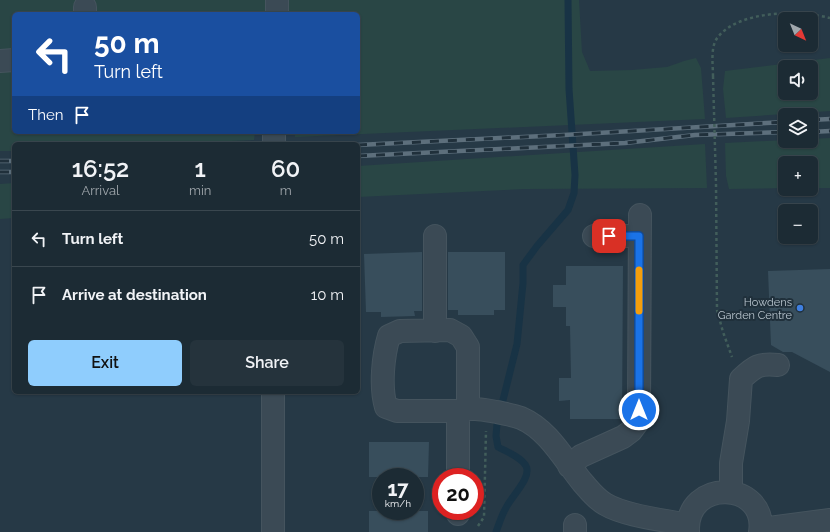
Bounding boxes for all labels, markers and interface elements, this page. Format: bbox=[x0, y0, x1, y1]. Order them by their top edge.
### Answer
north arrow bbox=[778, 12, 818, 52]
map controls bbox=[778, 12, 818, 244]
text: 50 m bbox=[94, 27, 160, 60]
icon: left bbox=[28, 28, 80, 80]
button: sound bbox=[778, 60, 818, 100]
text: Turn left bbox=[94, 61, 163, 82]
icon: arrive bbox=[71, 104, 93, 126]
text: Then bbox=[28, 106, 63, 124]
button: layers bbox=[778, 108, 818, 148]
text: 16:52 bbox=[72, 154, 129, 183]
text: 1 bbox=[195, 154, 206, 183]
text: 60 bbox=[271, 154, 300, 183]
button: + bbox=[778, 156, 818, 196]
text: Arrival bbox=[81, 183, 120, 198]
text: min bbox=[189, 183, 211, 198]
text: m bbox=[280, 183, 292, 198]
button: − bbox=[778, 204, 818, 244]
pin bbox=[592, 219, 626, 253]
icon: arrive bbox=[598, 225, 620, 247]
icon: left bbox=[28, 228, 50, 250]
text: Turn left bbox=[62, 230, 123, 248]
text: 50 m bbox=[309, 230, 344, 248]
icon: arrive bbox=[28, 284, 50, 306]
text: Arrive at destination bbox=[62, 286, 207, 304]
text: 10 m bbox=[311, 286, 344, 304]
place label: Howdens Garden Centre bbox=[718, 296, 793, 322]
marker: Howdens Garden Centre bbox=[795, 303, 805, 313]
button: Exit bbox=[28, 340, 182, 386]
button: Share bbox=[190, 340, 344, 386]
position arrow bbox=[618, 389, 660, 431]
speed limit sign: 20 bbox=[432, 468, 484, 520]
text: 17 bbox=[387, 477, 409, 501]
text: km/h bbox=[385, 498, 411, 509]

